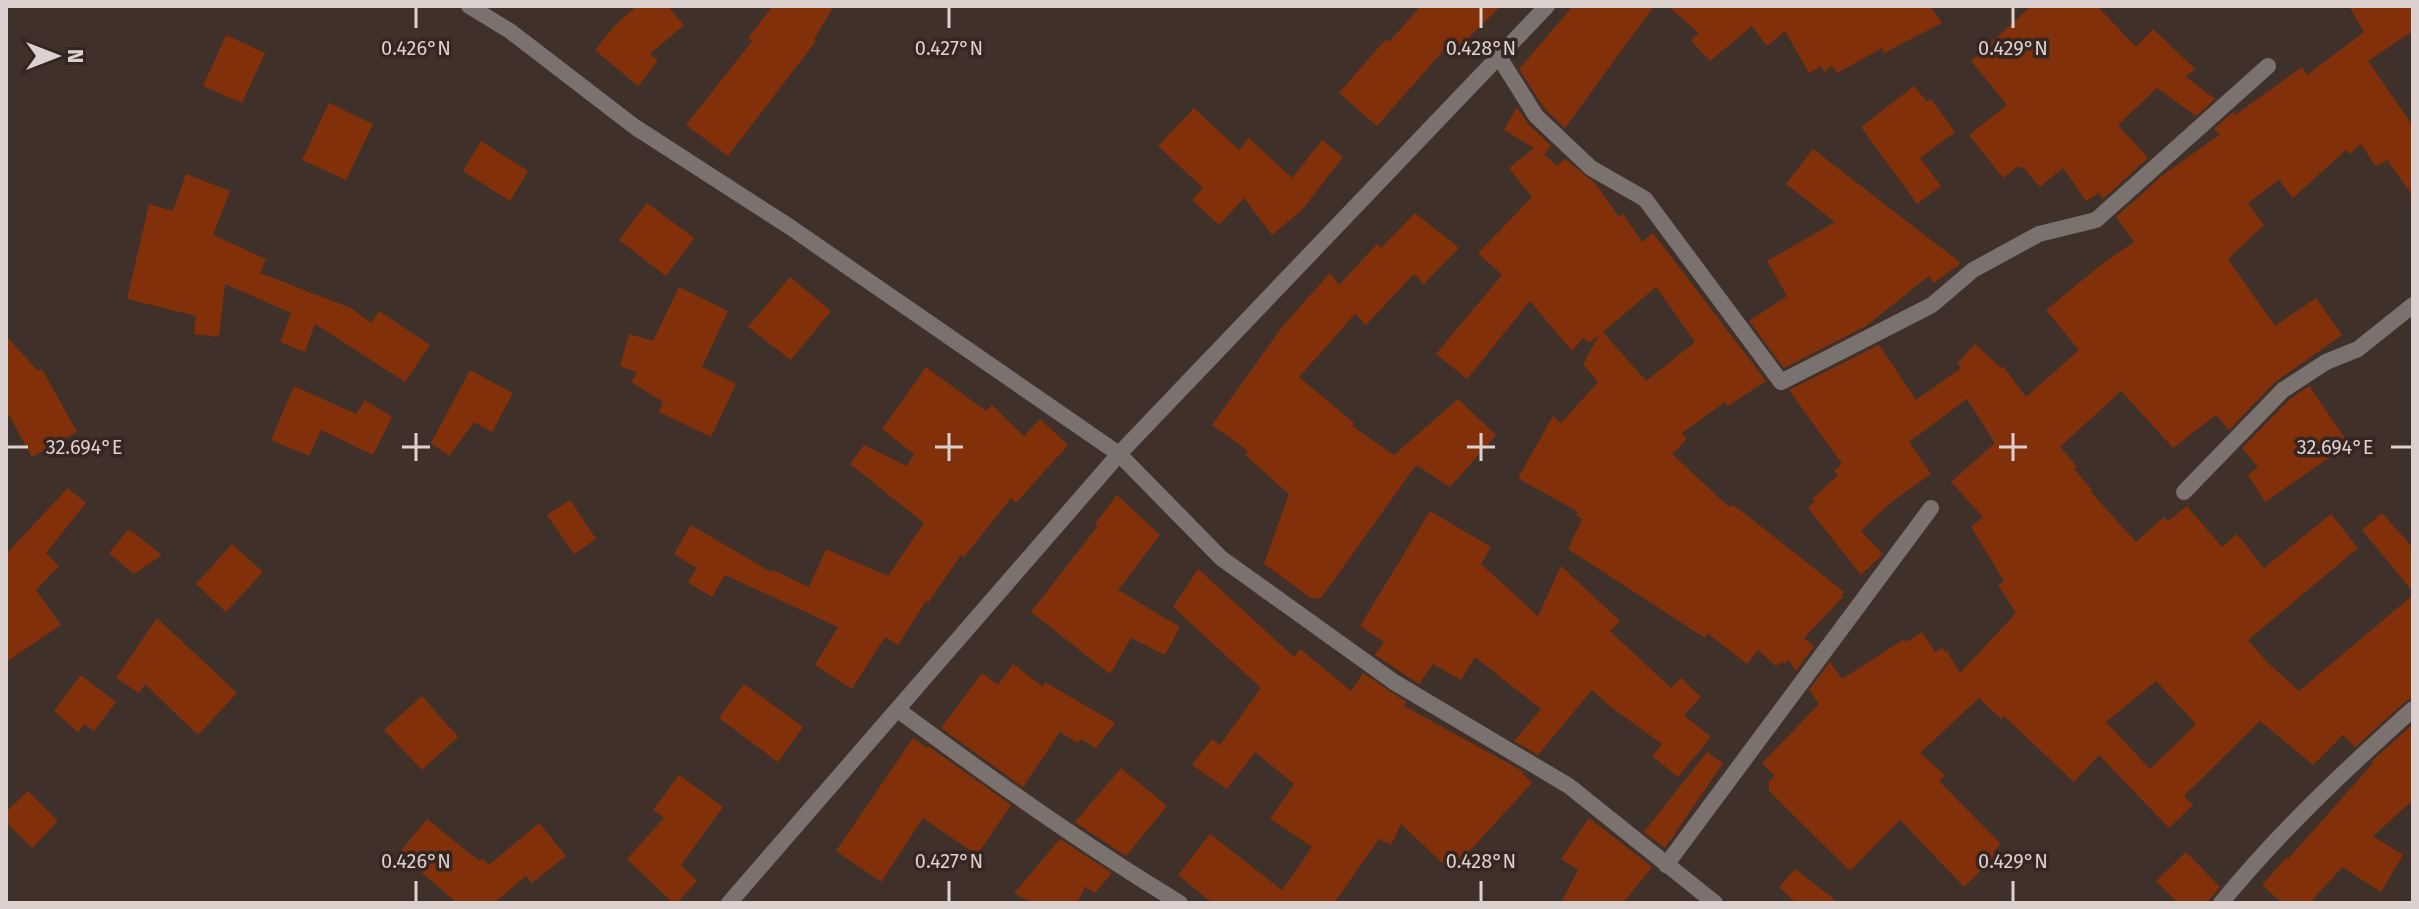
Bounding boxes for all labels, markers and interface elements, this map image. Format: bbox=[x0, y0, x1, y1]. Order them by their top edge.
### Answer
north arrow bbox=[16, 16, 96, 96]
text: 0.426°N bbox=[381, 36, 451, 60]
text: 0.427°N bbox=[915, 36, 983, 60]
text: 0.428°N bbox=[1446, 36, 1516, 60]
text: 0.429°N bbox=[1978, 36, 2048, 60]
text: N bbox=[62, 49, 89, 63]
text: 32.694°E bbox=[46, 435, 122, 459]
text: 32.694°E bbox=[2297, 435, 2373, 459]
text: 0.426°N bbox=[381, 849, 451, 873]
text: 0.427°N bbox=[915, 849, 983, 873]
text: 0.428°N bbox=[1446, 849, 1516, 873]
text: 0.429°N bbox=[1978, 849, 2048, 873]

